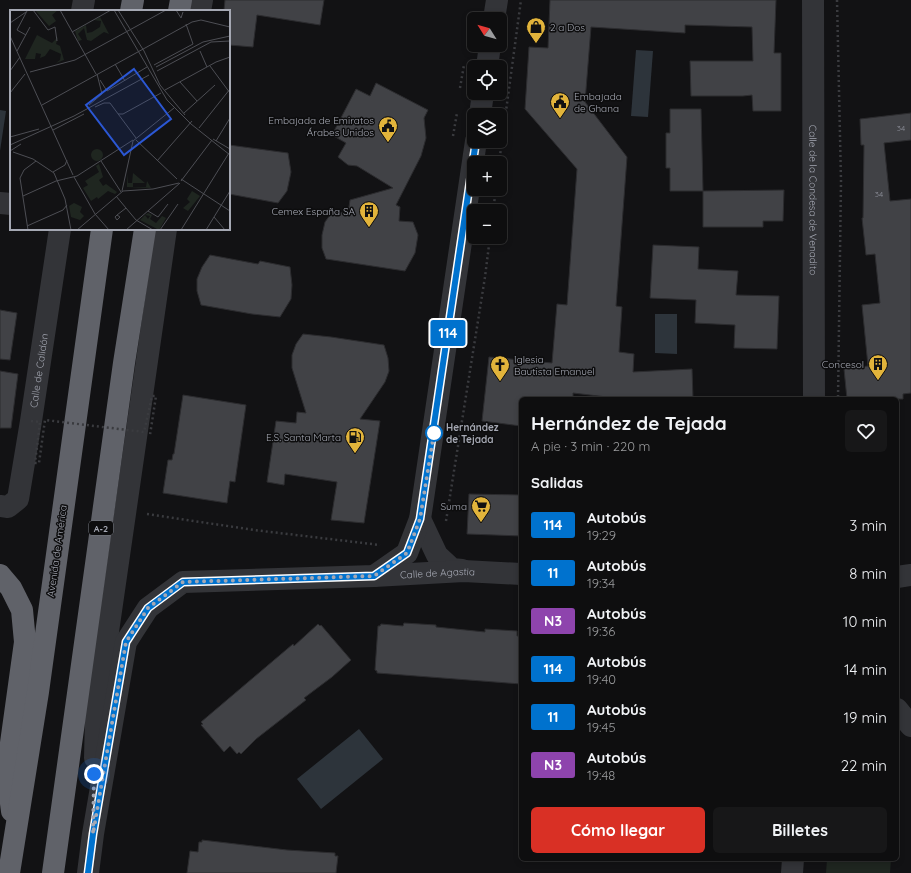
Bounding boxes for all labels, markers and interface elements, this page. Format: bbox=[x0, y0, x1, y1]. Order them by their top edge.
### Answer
inset map bbox=[10, 10, 230, 230]
north arrow bbox=[467, 12, 507, 52]
map controls bbox=[467, 12, 507, 244]
shop icon: 2 a Dos bbox=[525, 16, 547, 44]
place label: 2 a Dos bbox=[550, 21, 585, 34]
button: locate bbox=[467, 60, 507, 100]
place label: Embajada de Ghana bbox=[574, 90, 622, 115]
public building icon: Embajada de Ghana bbox=[549, 91, 571, 119]
button: layers bbox=[467, 108, 507, 148]
place label: Embajada de Emiratos Árabes Unidos bbox=[268, 114, 374, 139]
public building icon: Embajada de Emiratos Árabes Unidos bbox=[377, 115, 399, 143]
house number: 34 bbox=[897, 123, 905, 133]
street label: Calle de la Condesa de Venadito bbox=[807, 125, 820, 275]
button: + bbox=[467, 156, 507, 196]
house number: 34 bbox=[875, 189, 883, 199]
building icon: Cemex España SA bbox=[358, 200, 380, 228]
button: − bbox=[467, 204, 507, 244]
place label: Cemex España SA bbox=[271, 205, 356, 218]
line badge: 114 bbox=[425, 320, 471, 346]
text: 114 bbox=[438, 324, 458, 342]
street label: Calle de Calidón bbox=[27, 333, 51, 409]
place label: Iglesia Bautista Emanuel bbox=[514, 353, 595, 378]
building icon: Concesol bbox=[867, 353, 889, 381]
church icon: Iglesia Bautista Emanuel bbox=[489, 354, 511, 382]
place label: Concesol bbox=[822, 358, 864, 371]
button: heart bbox=[845, 410, 887, 452]
text: Hernández de Tejada bbox=[531, 411, 727, 435]
place label: Hernández de Tejada bbox=[446, 421, 499, 446]
marker: Hernández de Tejada bbox=[425, 424, 443, 442]
fuel station icon: E.S. Santa Marta bbox=[344, 426, 366, 454]
place label: E.S. Santa Marta bbox=[266, 431, 341, 444]
text: A pie · 3 min · 220 m bbox=[531, 438, 650, 454]
text: Salidas bbox=[531, 473, 583, 492]
supermarket icon: Suma bbox=[470, 495, 492, 523]
place label: Suma bbox=[441, 500, 467, 513]
street label: Avenida de América bbox=[44, 504, 70, 598]
text: Autobús bbox=[587, 508, 646, 527]
text: 114 bbox=[543, 516, 563, 534]
text: 3 min bbox=[849, 516, 887, 535]
road number: A-2 bbox=[89, 521, 113, 535]
text: 19:29 bbox=[587, 527, 616, 543]
text: Autobús bbox=[587, 556, 646, 575]
street label: Calle de Agastia bbox=[400, 564, 475, 581]
text: 11 bbox=[548, 564, 558, 582]
text: 8 min bbox=[849, 564, 887, 583]
text: 19:34 bbox=[587, 575, 615, 591]
text: Autobús bbox=[587, 604, 646, 623]
text: N3 bbox=[544, 612, 562, 630]
text: 10 min bbox=[843, 612, 887, 631]
text: 19:36 bbox=[587, 623, 615, 639]
text: Autobús bbox=[587, 652, 646, 671]
text: 114 bbox=[543, 660, 563, 678]
text: 14 min bbox=[844, 660, 887, 679]
text: 19:40 bbox=[587, 671, 616, 687]
text: Autobús bbox=[587, 700, 646, 719]
text: 11 bbox=[548, 708, 558, 726]
text: 19 min bbox=[843, 708, 887, 727]
text: 19:45 bbox=[587, 719, 616, 735]
text: Autobús bbox=[587, 748, 646, 767]
text: N3 bbox=[544, 756, 562, 774]
text: 22 min bbox=[841, 756, 887, 775]
your location bbox=[84, 764, 104, 784]
text: 19:48 bbox=[587, 767, 615, 783]
button: Cómo llegar bbox=[531, 807, 705, 853]
button: Billetes bbox=[713, 807, 887, 853]

